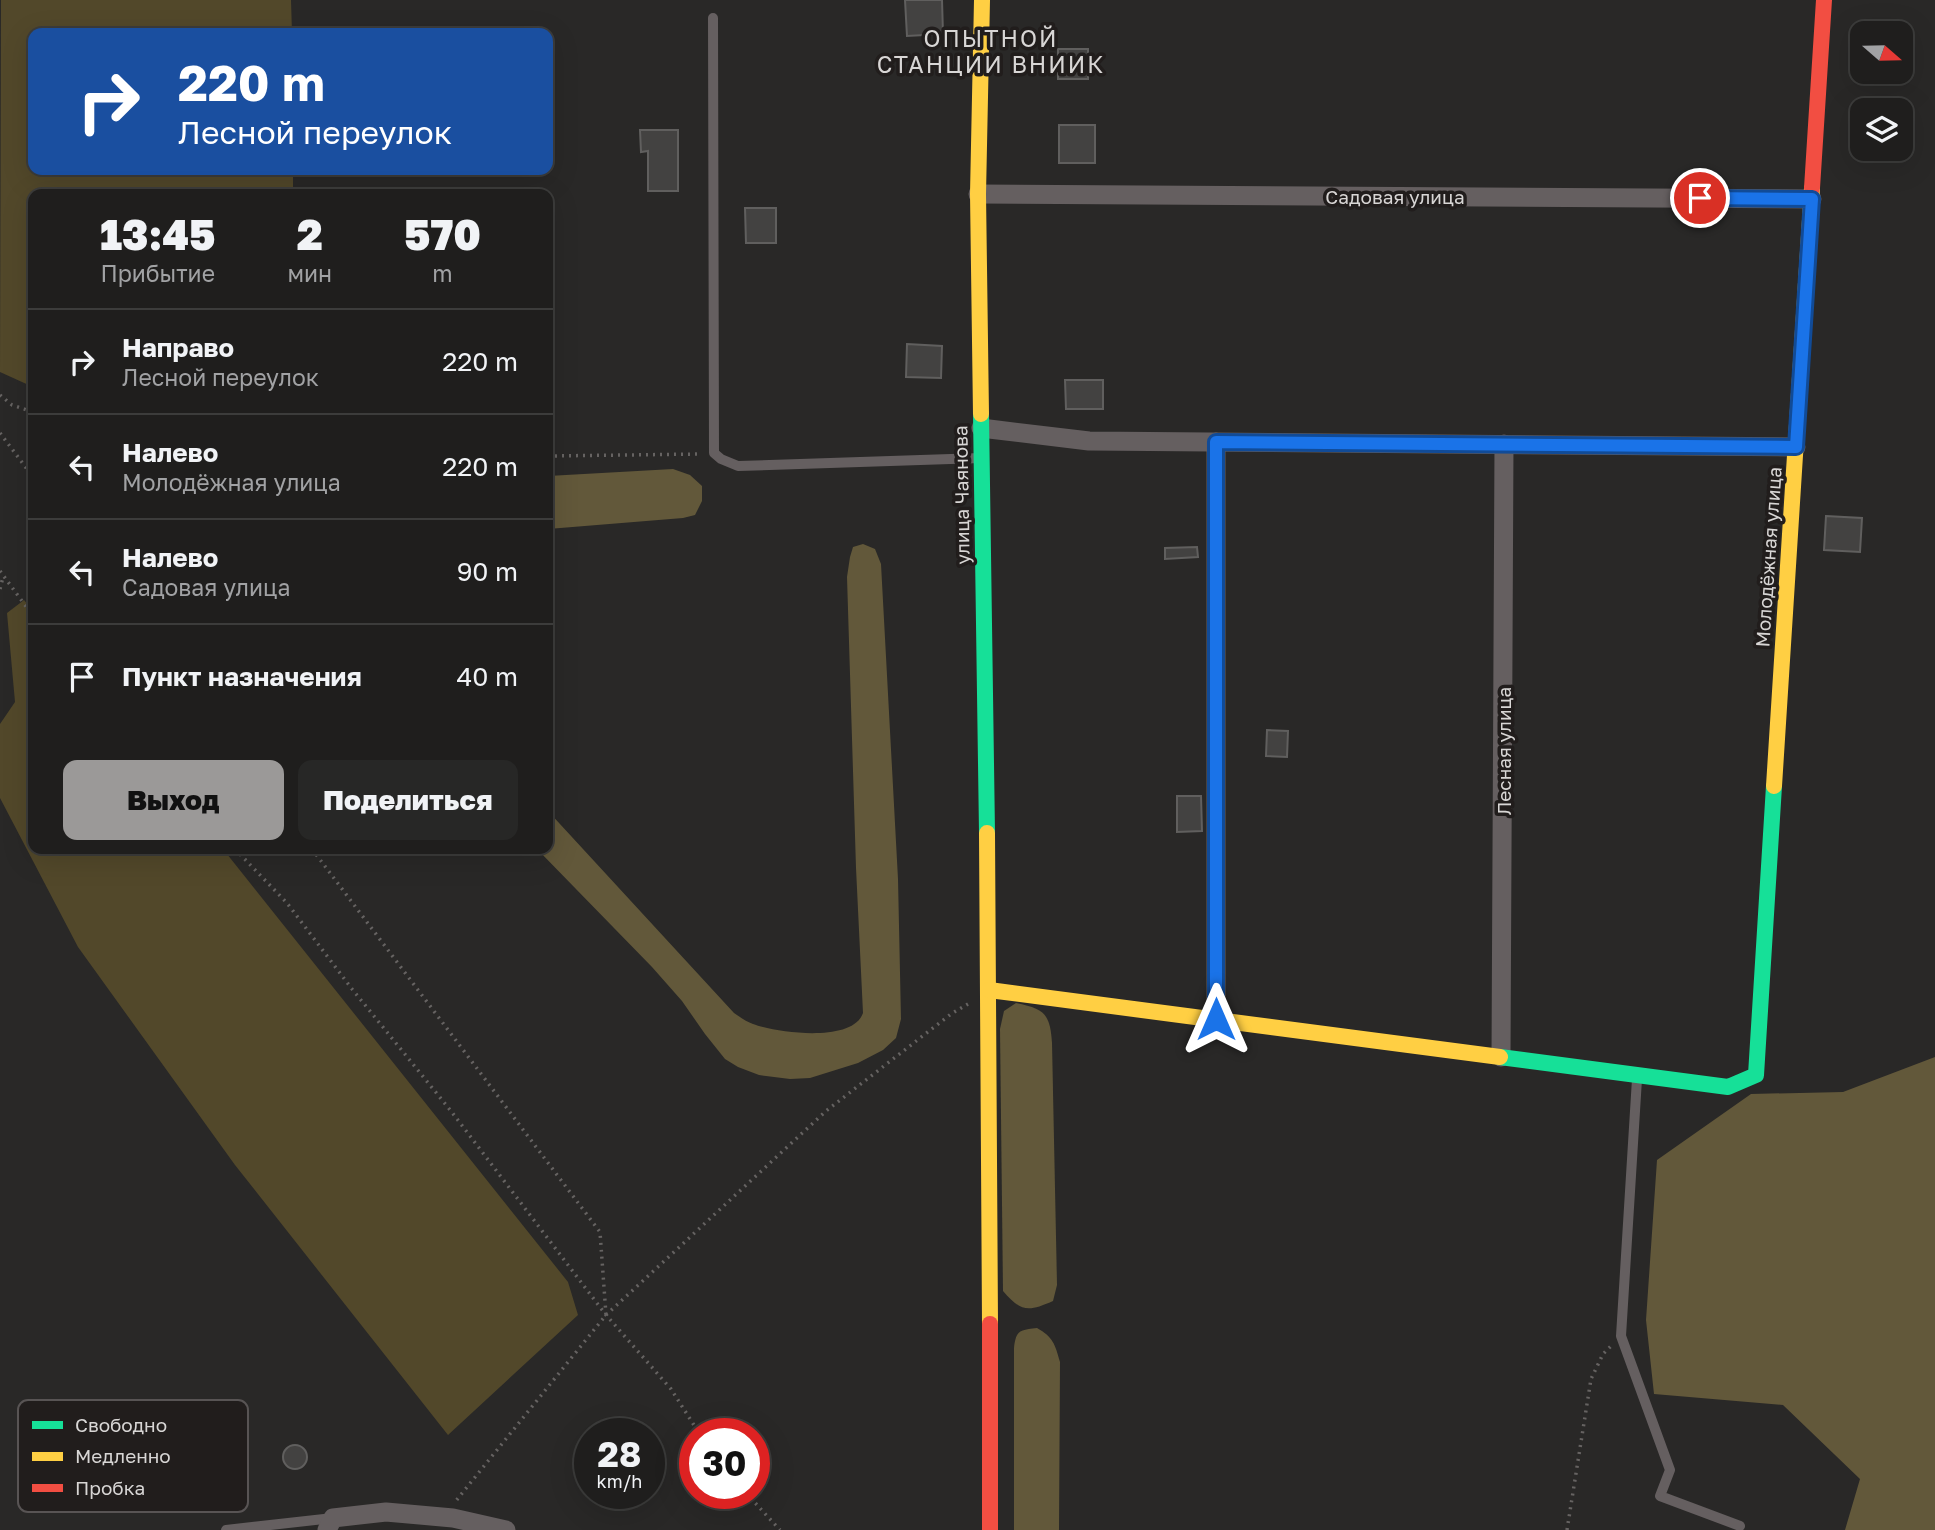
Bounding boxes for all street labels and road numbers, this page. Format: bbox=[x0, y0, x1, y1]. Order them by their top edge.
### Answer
street label: Садовая улица bbox=[1325, 185, 1465, 208]
street label: улица Чаянова bbox=[948, 425, 974, 565]
street label: Молодёжная улица bbox=[1750, 466, 1786, 648]
street label: Лесная улица bbox=[1492, 687, 1515, 815]

